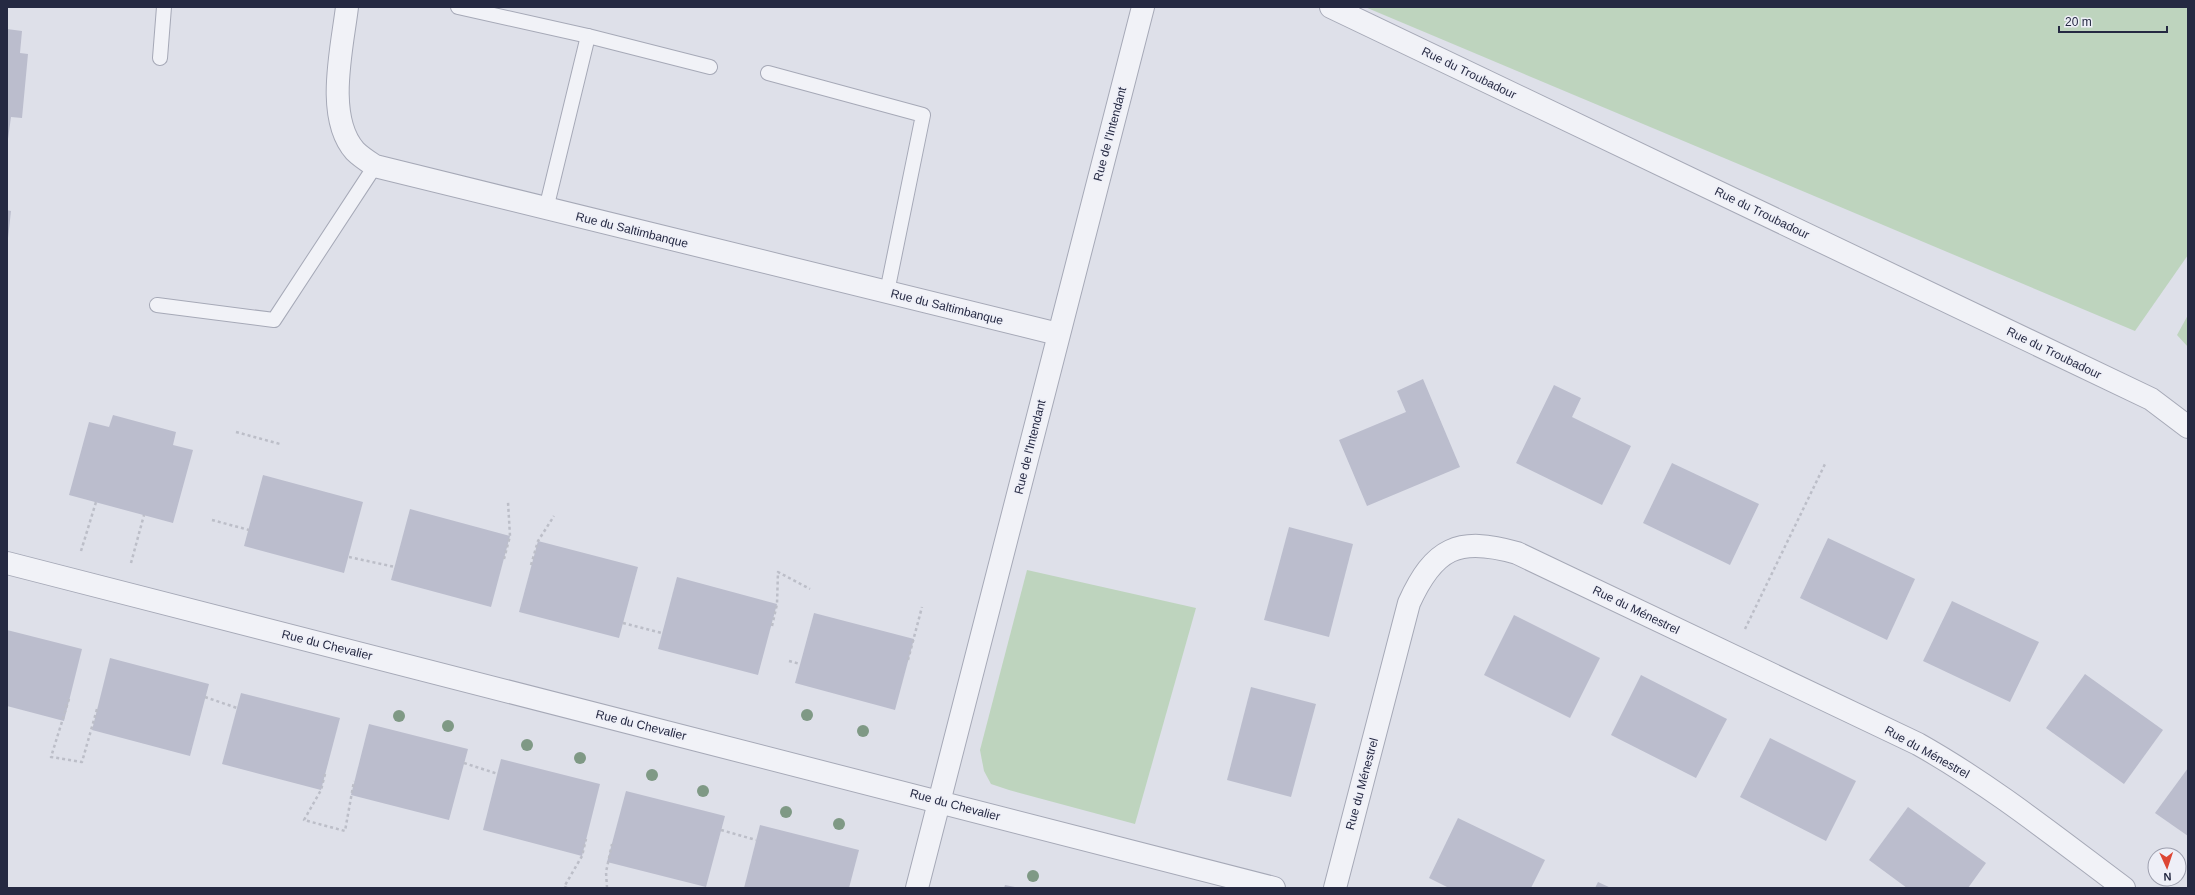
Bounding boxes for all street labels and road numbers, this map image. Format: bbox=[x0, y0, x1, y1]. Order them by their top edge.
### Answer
street label: Rue du Troubadour bbox=[1419, 44, 1519, 102]
street label: Rue de l'Intendant bbox=[1091, 85, 1129, 183]
street label: Rue du Troubadour bbox=[1712, 184, 1812, 242]
street label: Rue du Saltimbanque bbox=[574, 209, 690, 251]
street label: Rue du Saltimbanque bbox=[889, 286, 1005, 328]
street label: Rue du Troubadour bbox=[2004, 324, 2104, 382]
street label: Rue de l'Intendant bbox=[1011, 398, 1049, 496]
street label: Rue du Ménestrel bbox=[1590, 583, 1682, 637]
street label: Rue du Chevalier bbox=[280, 627, 374, 663]
street label: Rue du Chevalier bbox=[594, 707, 688, 743]
street label: Rue du Ménestrel bbox=[1882, 723, 1972, 781]
street label: Rue du Ménestrel bbox=[1343, 736, 1381, 832]
street label: Rue du Chevalier bbox=[908, 786, 1002, 824]

